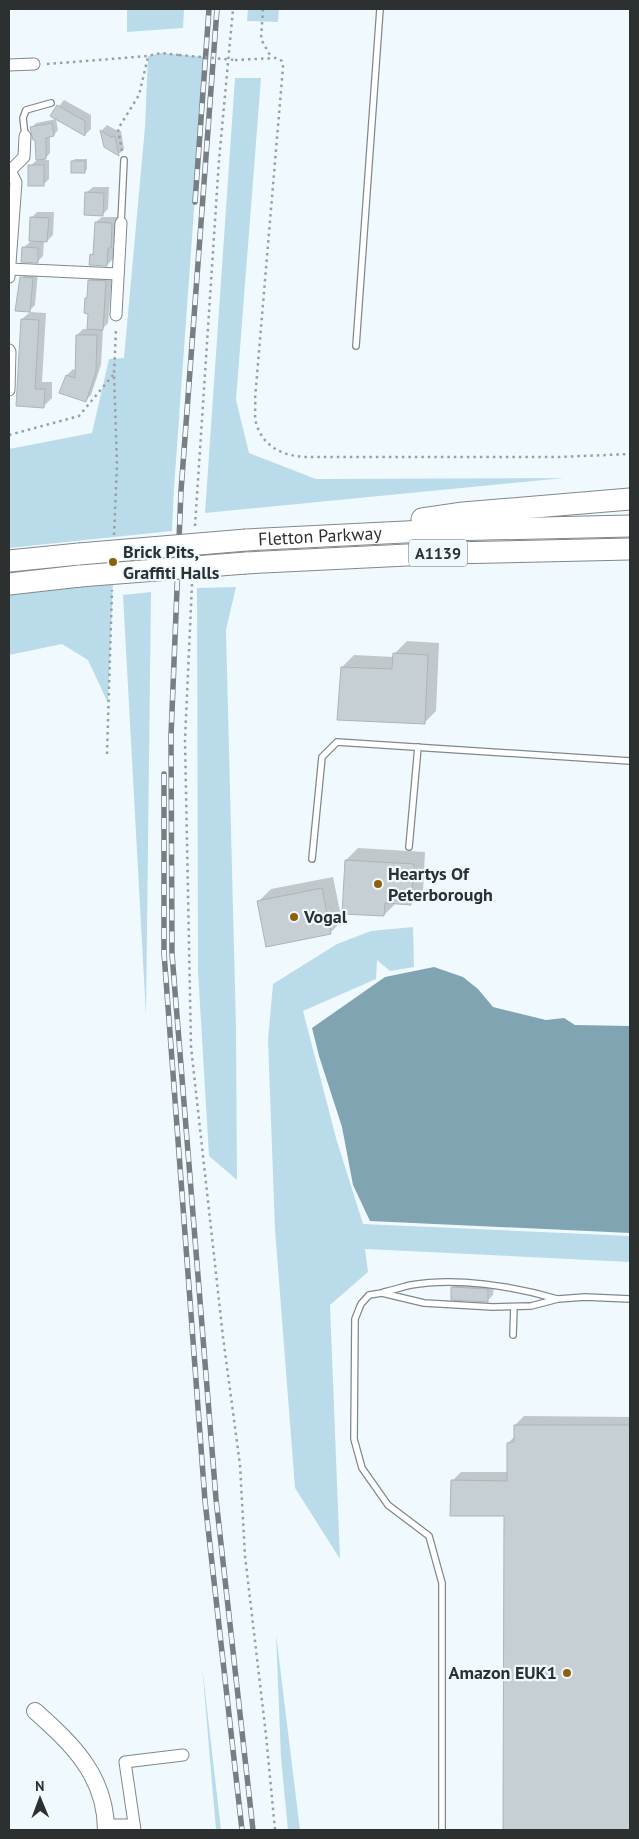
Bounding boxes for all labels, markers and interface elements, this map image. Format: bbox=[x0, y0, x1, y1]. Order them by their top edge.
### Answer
street label: Fletton Parkway bbox=[257, 521, 383, 550]
place label: Brick Pits, Graffiti Halls bbox=[123, 540, 220, 584]
road number: A1139 bbox=[409, 540, 467, 566]
marker: Brick Pits, Graffiti Halls bbox=[107, 556, 119, 568]
place label: Heartys Of Peterborough bbox=[388, 862, 493, 906]
marker: Heartys Of Peterborough bbox=[372, 878, 384, 890]
place label: Vogal bbox=[303, 905, 348, 928]
marker: Vogal bbox=[288, 911, 300, 923]
place label: Amazon EUK1 bbox=[449, 1661, 557, 1684]
marker: Amazon EUK1 bbox=[561, 1667, 573, 1679]
north arrow bbox=[15, 1774, 65, 1824]
text: N bbox=[35, 1777, 45, 1795]

